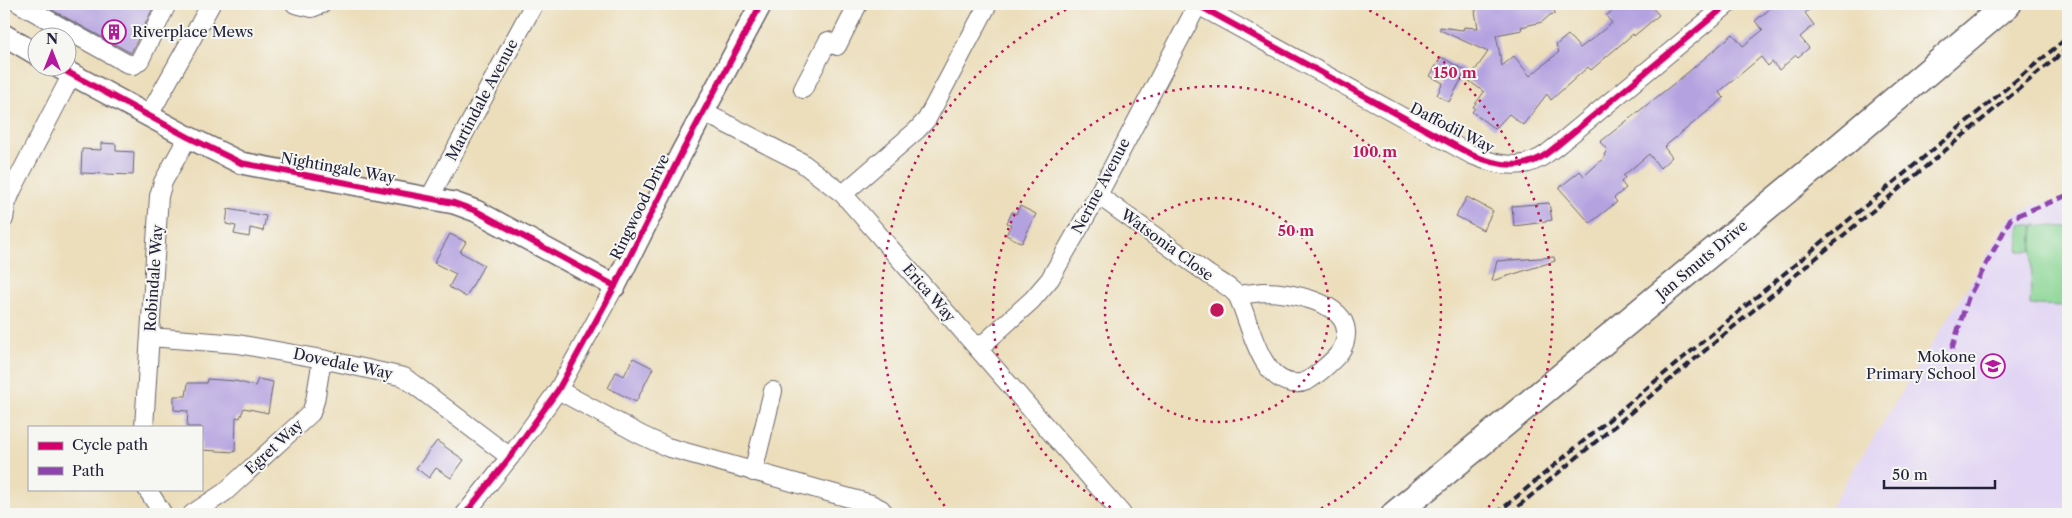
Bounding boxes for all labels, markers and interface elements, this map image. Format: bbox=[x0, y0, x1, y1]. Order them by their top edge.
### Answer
building icon: Riverplace Mews bbox=[101, 19, 127, 45]
place label: Riverplace Mews bbox=[132, 22, 253, 41]
north arrow bbox=[28, 28, 78, 78]
text: N bbox=[46, 30, 58, 48]
street label: Martindale Avenue bbox=[441, 36, 522, 164]
text: 150 m bbox=[1433, 63, 1477, 82]
street label: Daffodil Way bbox=[1407, 98, 1498, 157]
street label: Nerine Avenue bbox=[1067, 135, 1134, 237]
text: 100 m bbox=[1353, 142, 1397, 161]
street label: Nightingale Way bbox=[279, 148, 398, 187]
street label: Ringwood Drive bbox=[606, 151, 673, 263]
street label: Watsonia Close bbox=[1116, 204, 1217, 285]
street label: Jan Smuts Drive bbox=[1651, 216, 1751, 305]
text: 50 m bbox=[1278, 221, 1314, 240]
street label: Robindale Way bbox=[140, 223, 167, 332]
street label: Erica Way bbox=[899, 260, 960, 326]
centre of rings bbox=[1208, 301, 1226, 319]
street label: Dovedale Way bbox=[292, 344, 395, 383]
place label: Mokone Primary School bbox=[1866, 347, 1977, 383]
school or university icon: Mokone Primary School bbox=[1980, 353, 2006, 379]
street label: Egret Way bbox=[241, 415, 307, 478]
legend bbox=[28, 426, 202, 490]
text: Cycle path bbox=[72, 435, 149, 454]
scale bar bbox=[1884, 458, 1996, 490]
text: Path bbox=[72, 461, 105, 480]
text: 50 m bbox=[1892, 465, 1928, 484]

